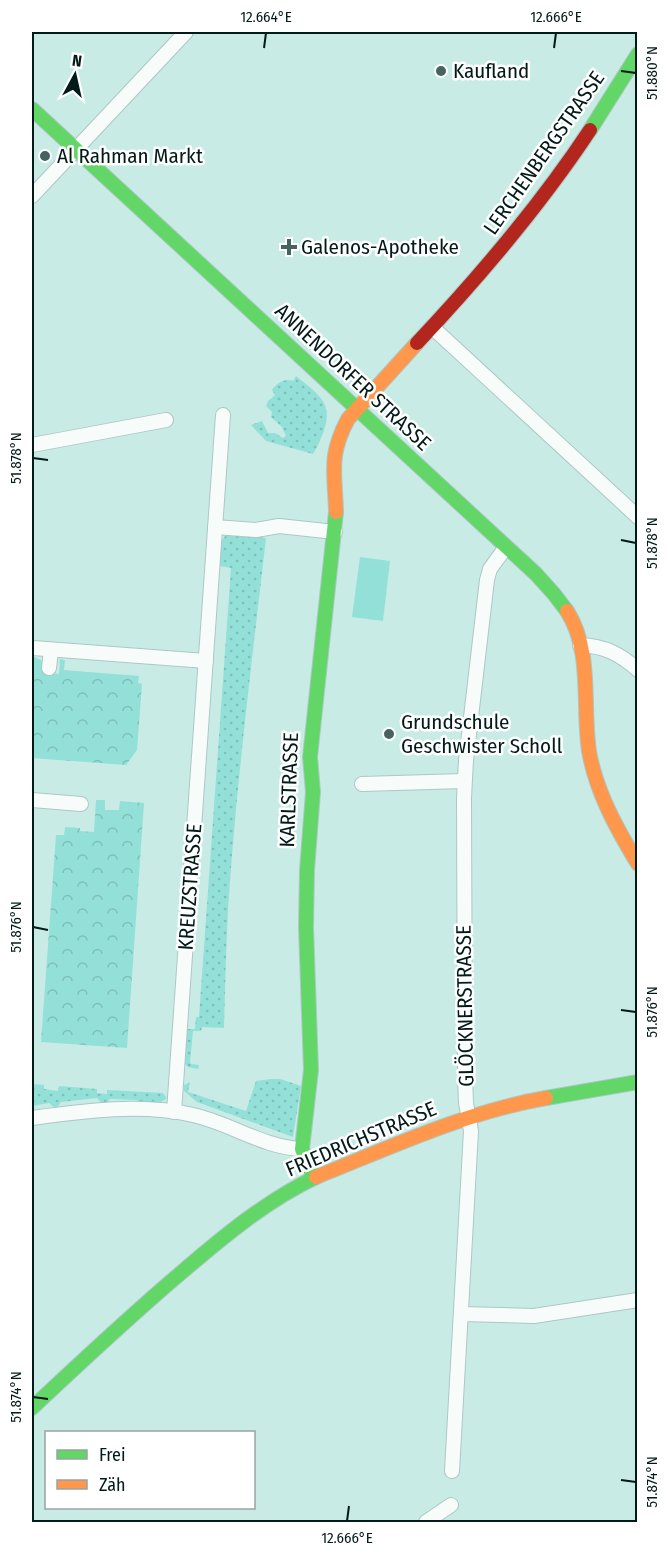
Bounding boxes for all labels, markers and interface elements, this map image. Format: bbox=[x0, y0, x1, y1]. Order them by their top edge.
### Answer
text: 12.664°E bbox=[240, 8, 292, 26]
text: 12.666°E bbox=[530, 8, 582, 26]
north arrow bbox=[45, 45, 105, 105]
text: 51.880°N bbox=[643, 46, 661, 100]
text: N bbox=[71, 51, 83, 71]
place label: Kaufland bbox=[453, 58, 529, 84]
marker: Kaufland bbox=[434, 64, 448, 78]
street label: LERCHENBERGSTRASSE bbox=[478, 66, 610, 240]
place label: Al Rahman Markt bbox=[57, 143, 203, 169]
marker: Al Rahman Markt bbox=[38, 149, 52, 163]
place label: Galenos-Apotheke bbox=[301, 234, 459, 260]
marker: Galenos-Apotheke bbox=[282, 240, 296, 254]
street label: ANNENDORFER STRASSE bbox=[270, 298, 437, 456]
text: 51.878°N bbox=[7, 432, 25, 484]
text: 51.878°N bbox=[643, 517, 661, 569]
place label: Grundschule Geschwister Scholl bbox=[401, 709, 563, 759]
marker: Grundschule Geschwister Scholl bbox=[382, 727, 396, 741]
street label: KARLSTRASSE bbox=[274, 732, 304, 848]
street label: KREUZSTRASSE bbox=[173, 823, 207, 951]
text: 51.876°N bbox=[7, 901, 25, 953]
street label: GLÖCKNERSTRASSE bbox=[451, 925, 479, 1087]
text: 51.876°N bbox=[643, 986, 661, 1038]
street label: FRIEDRICHSTRASSE bbox=[282, 1095, 440, 1182]
text: 51.874°N bbox=[7, 1371, 25, 1423]
legend bbox=[45, 1431, 255, 1509]
text: Frei bbox=[99, 1444, 125, 1466]
text: 51.874°N bbox=[643, 1456, 661, 1508]
text: Zäh bbox=[99, 1474, 126, 1496]
text: 12.666°E bbox=[321, 1529, 373, 1547]

